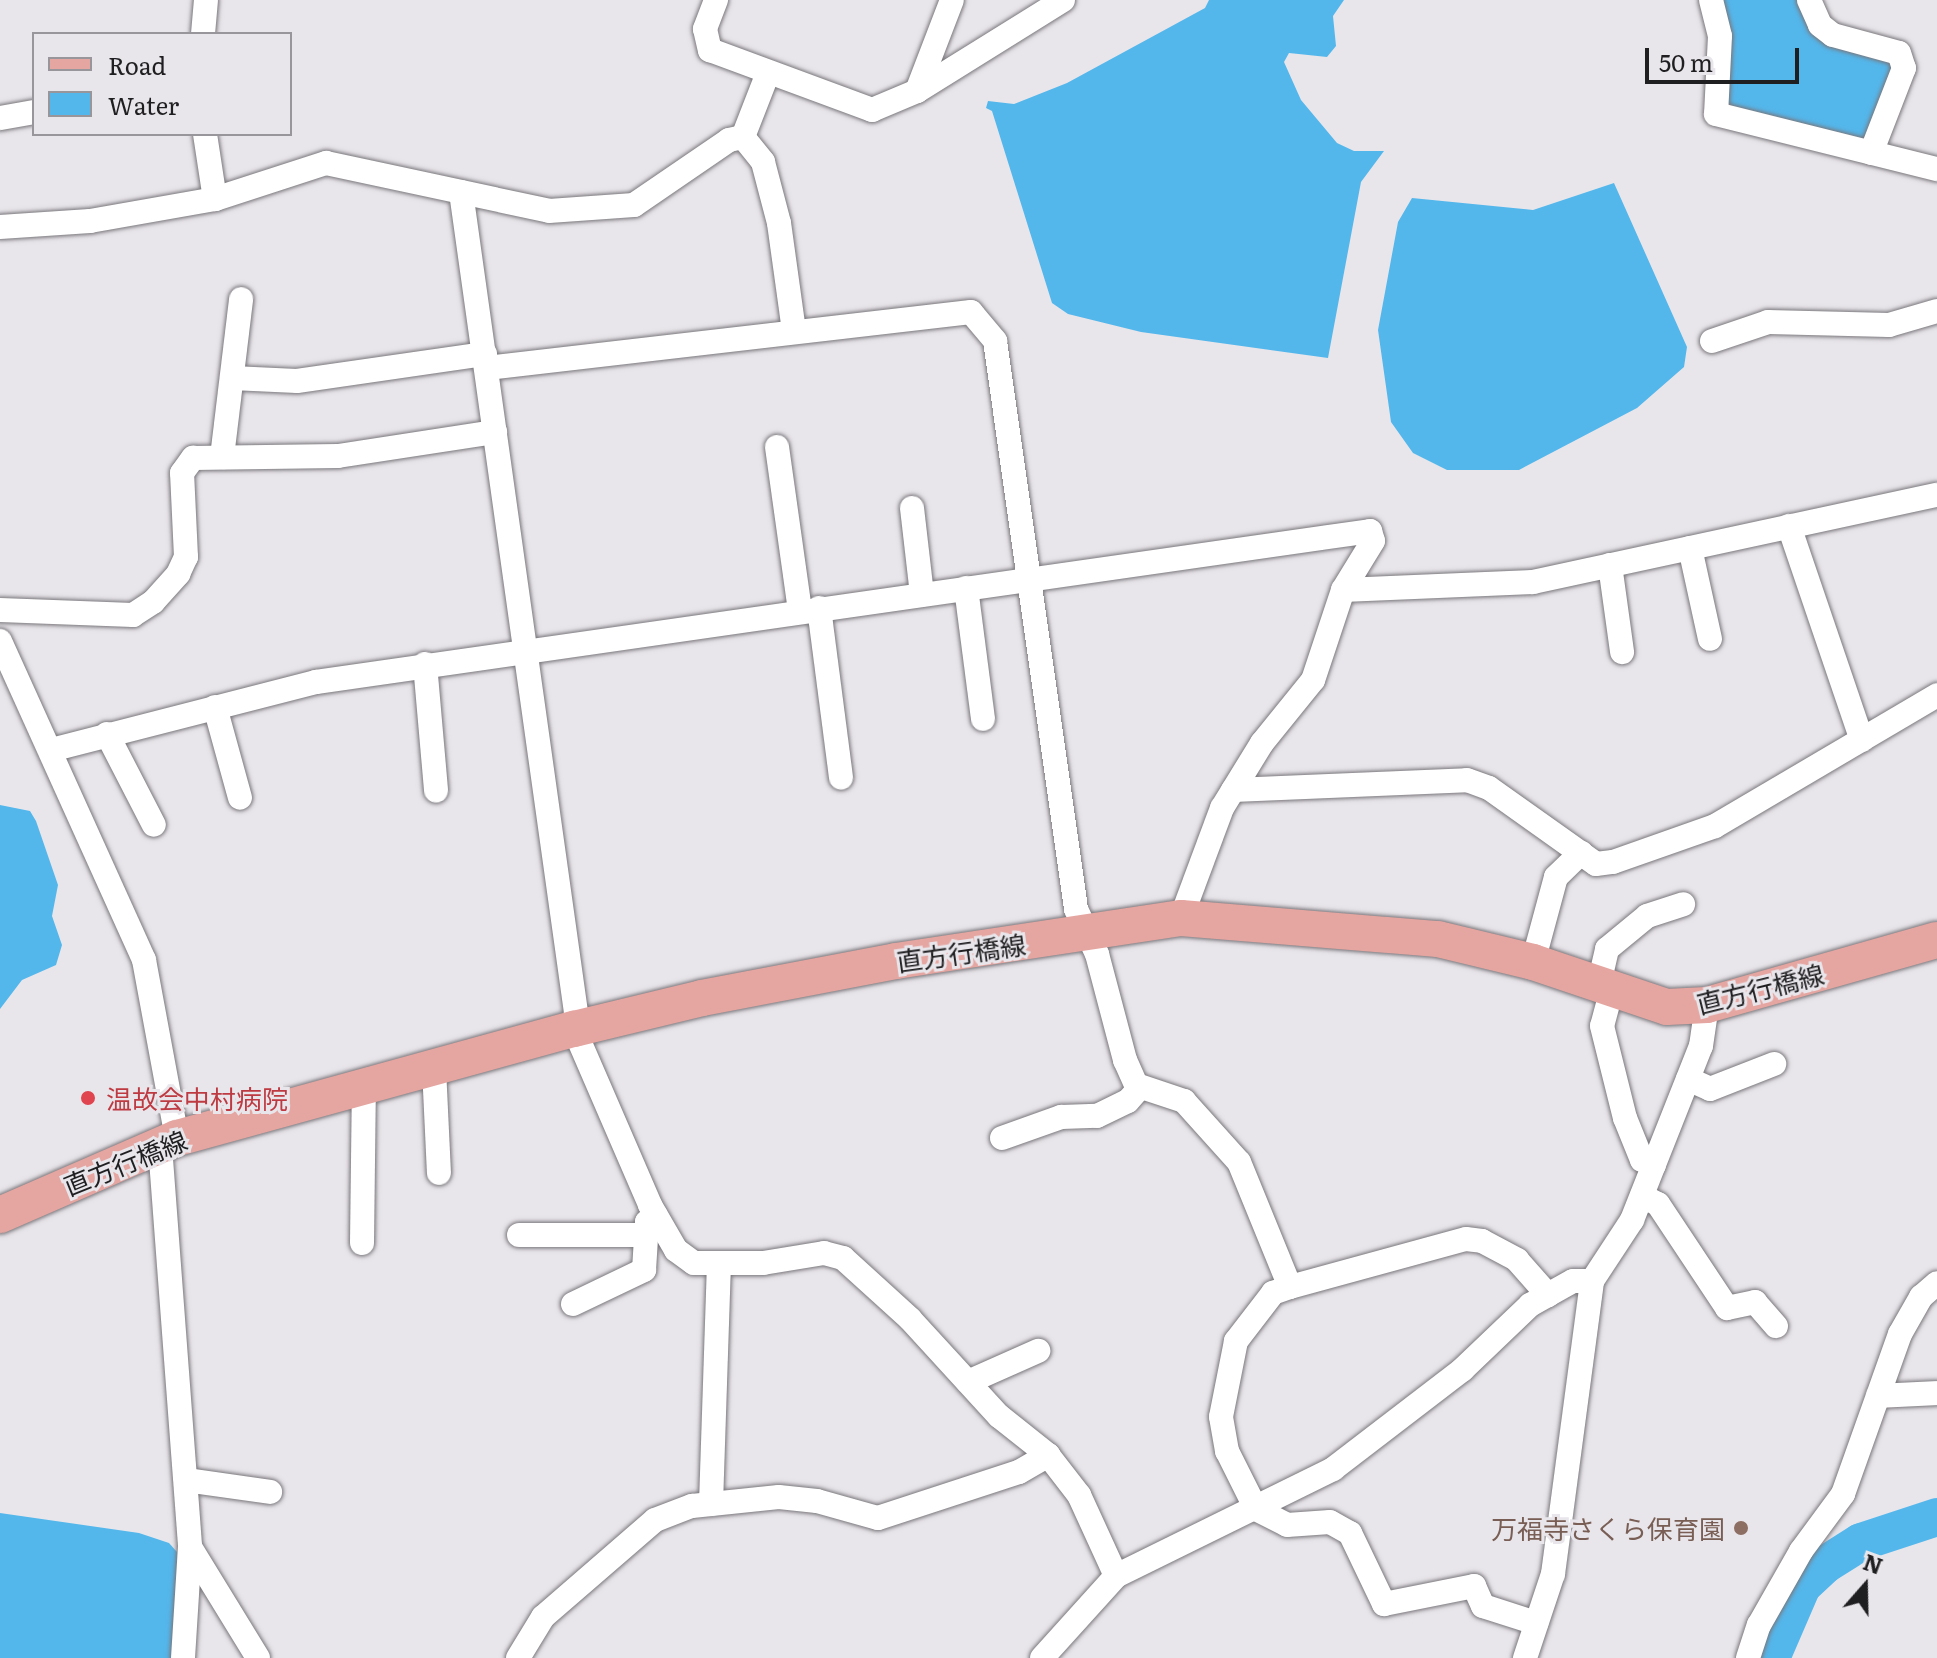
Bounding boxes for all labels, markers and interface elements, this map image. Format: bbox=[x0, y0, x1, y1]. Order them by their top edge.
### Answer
legend bbox=[32, 32, 292, 136]
scale bar bbox=[1649, 32, 1803, 82]
text: 50 m bbox=[1659, 44, 1713, 79]
text: Road bbox=[108, 47, 166, 82]
text: Water bbox=[108, 87, 179, 122]
street label: 直方行橋線 bbox=[894, 928, 1028, 976]
street label: 直方行橋線 bbox=[1693, 957, 1827, 1019]
place label: 温故会中村病院 bbox=[106, 1082, 288, 1114]
marker: 温故会中村病院 bbox=[77, 1087, 99, 1109]
street label: 直方行橋線 bbox=[59, 1123, 191, 1201]
place label: 万福寺さくら保育園 bbox=[1491, 1512, 1725, 1544]
marker: 万福寺さくら保育園 bbox=[1732, 1519, 1750, 1537]
text: N bbox=[1859, 1544, 1888, 1582]
north arrow bbox=[1825, 1546, 1905, 1626]

